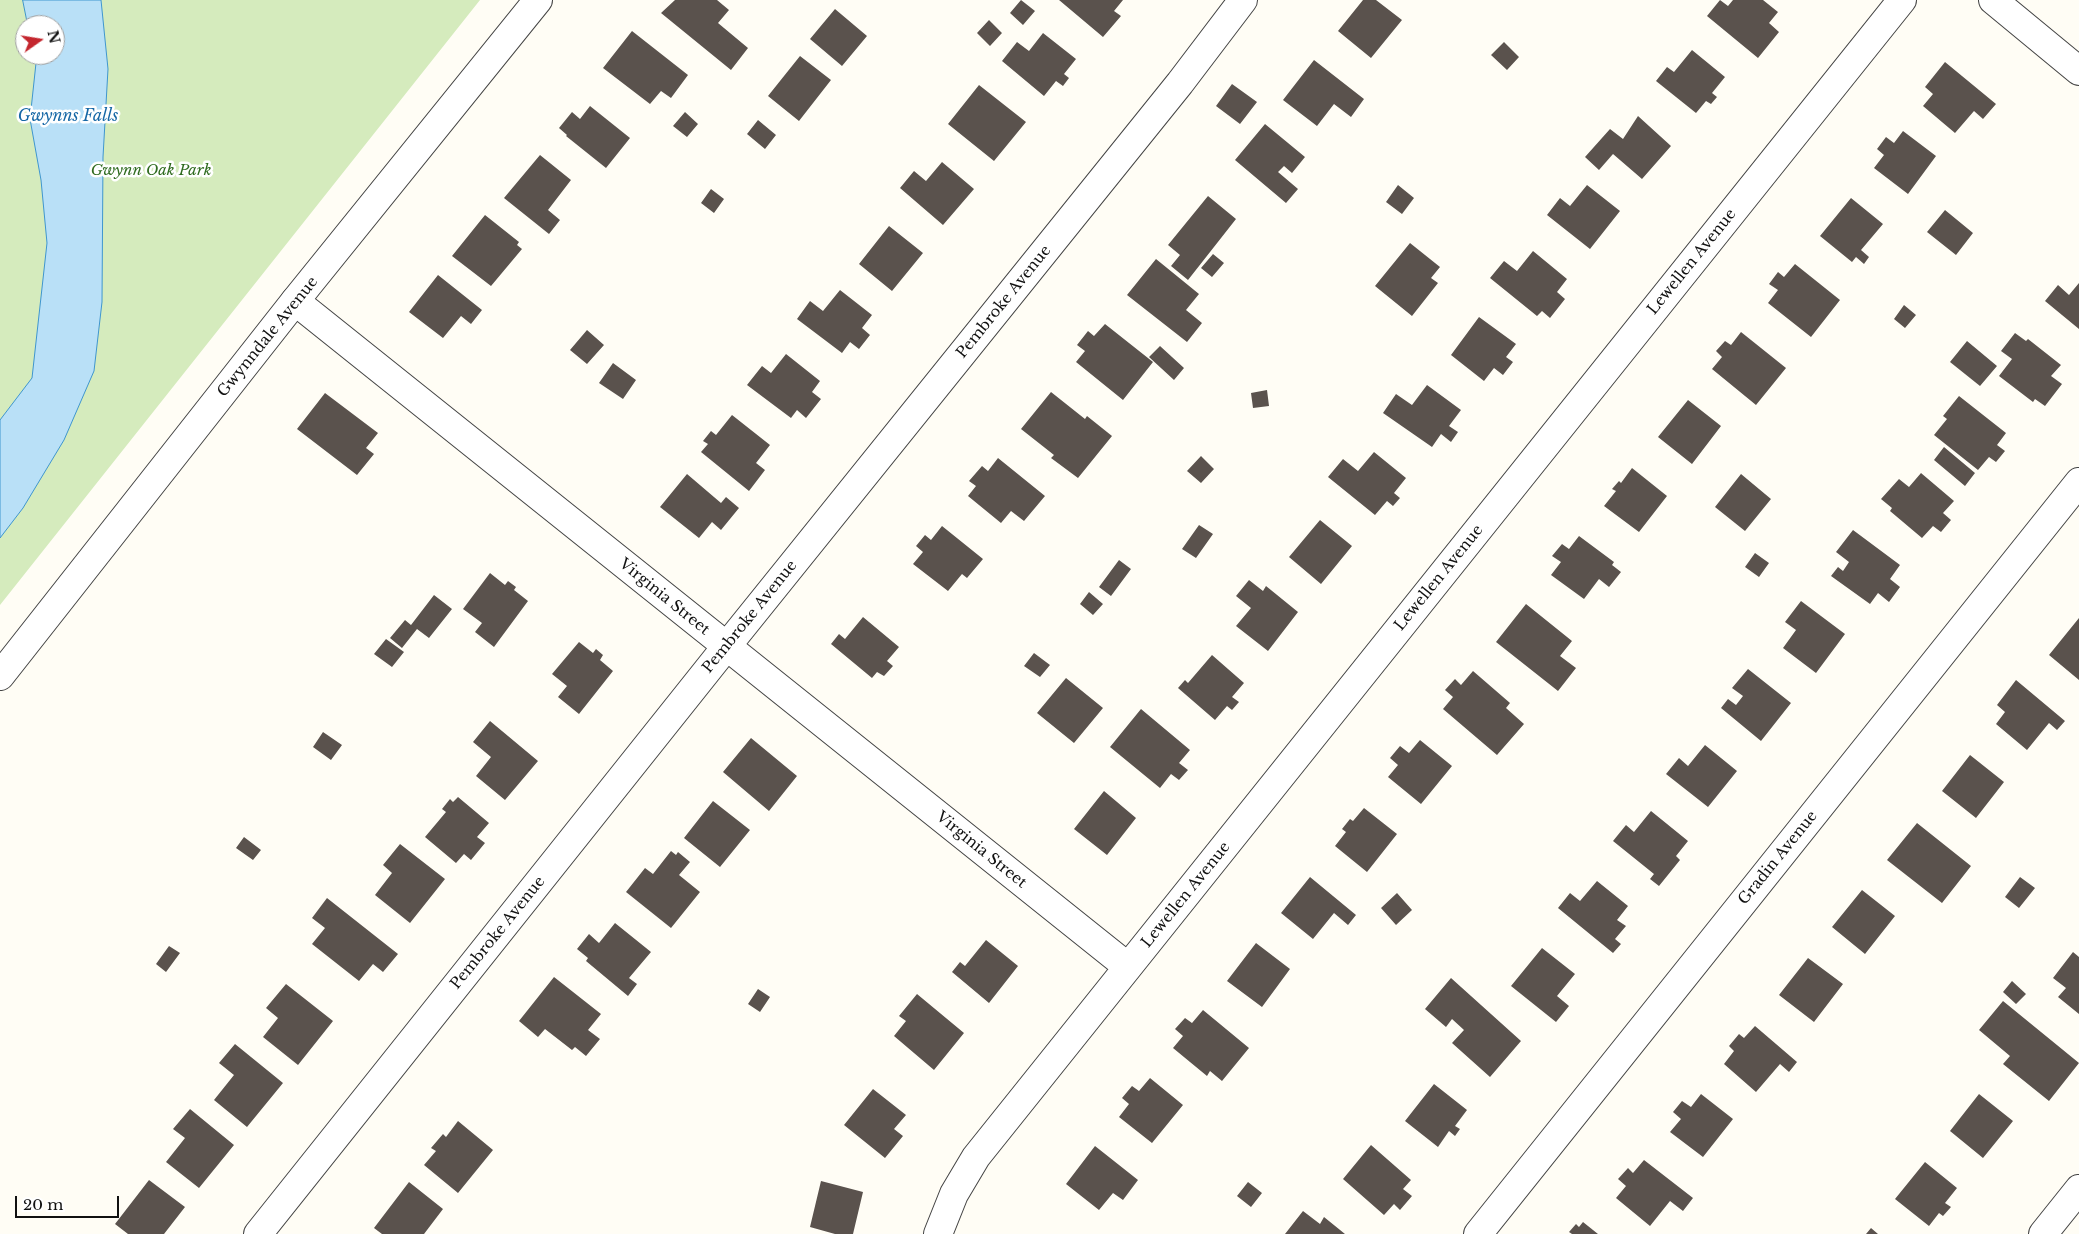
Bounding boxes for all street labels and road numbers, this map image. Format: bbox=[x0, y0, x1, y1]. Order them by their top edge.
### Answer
street label: Lewellen Avenue bbox=[1644, 206, 1740, 318]
street label: Pembroke Avenue bbox=[953, 242, 1055, 362]
street label: Gwynndale Avenue bbox=[214, 273, 322, 401]
street label: Lewellen Avenue bbox=[1391, 522, 1487, 634]
street label: Virginia Street bbox=[615, 555, 713, 639]
street label: Pembroke Avenue bbox=[699, 557, 801, 677]
street label: Gradin Avenue bbox=[1735, 807, 1821, 909]
street label: Virginia Street bbox=[932, 808, 1030, 892]
street label: Lewellen Avenue bbox=[1138, 839, 1234, 951]
street label: Pembroke Avenue bbox=[447, 873, 549, 993]

